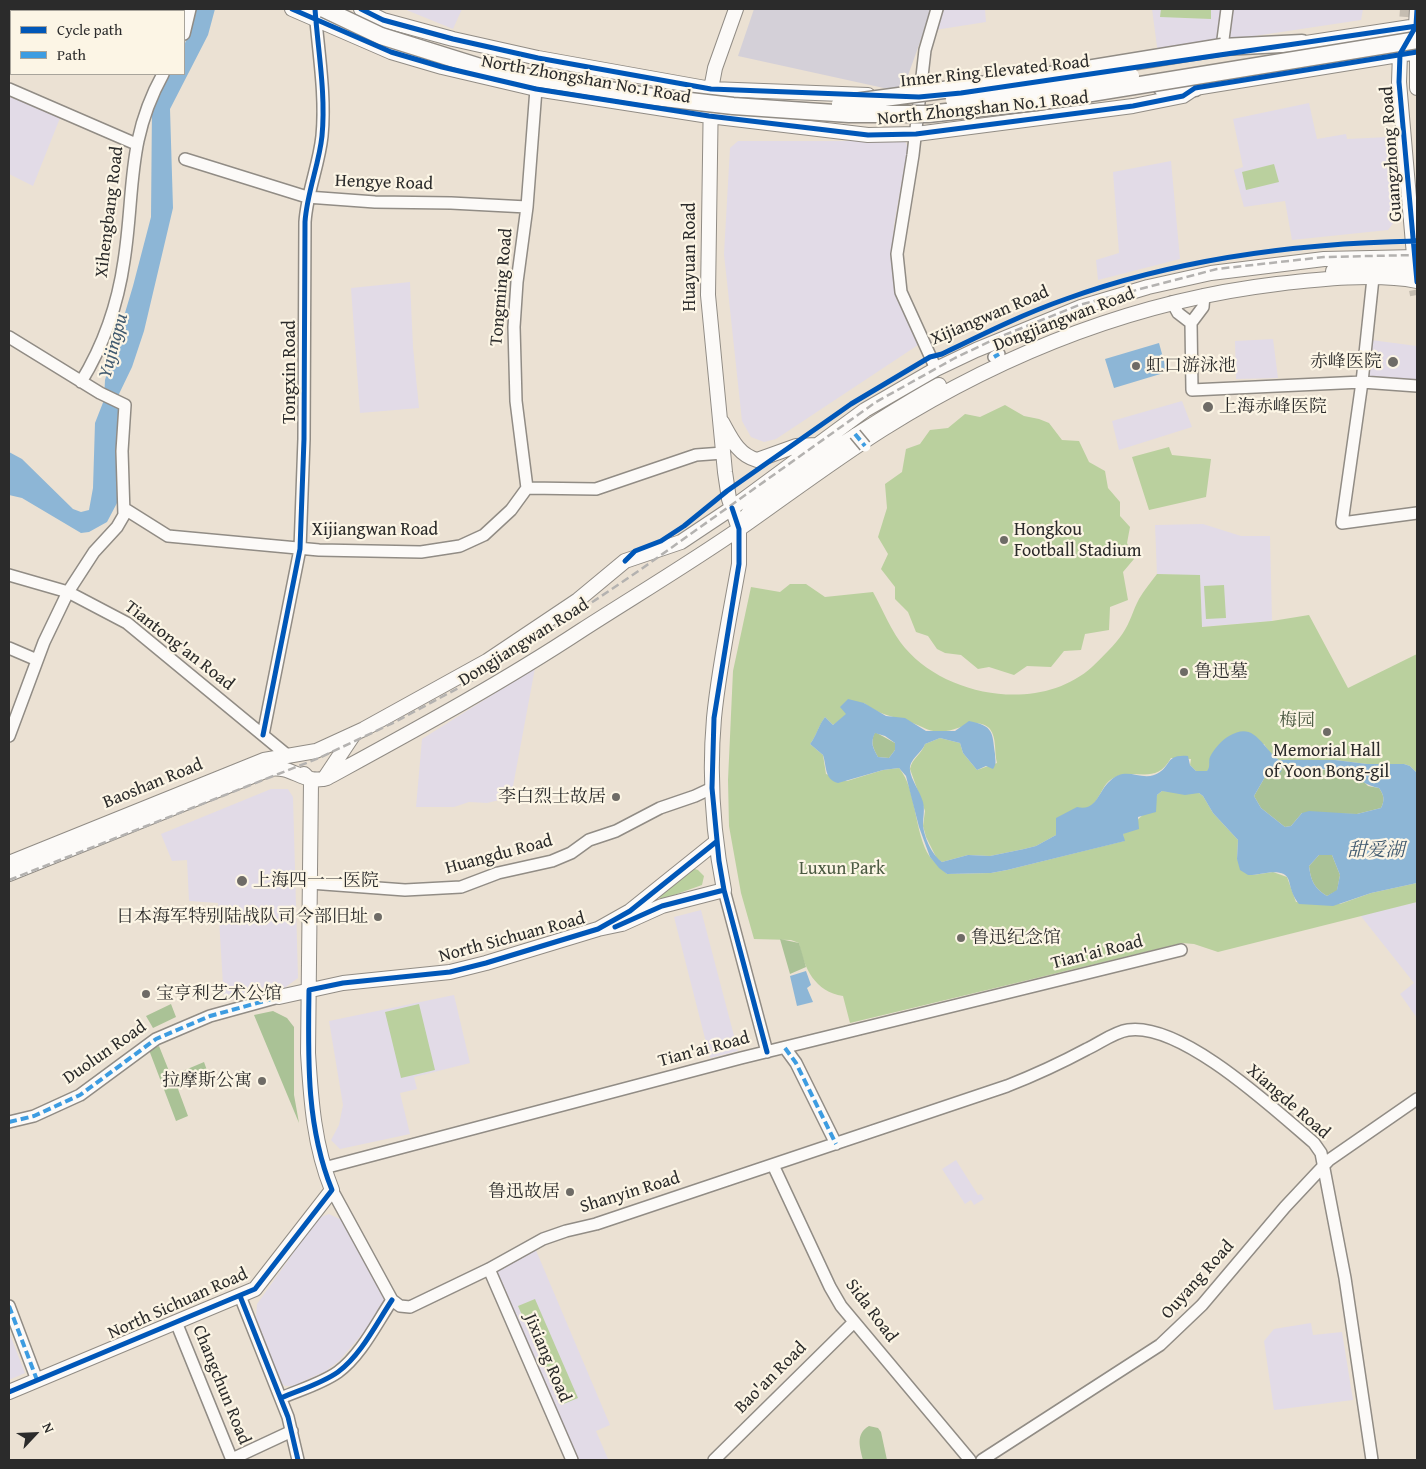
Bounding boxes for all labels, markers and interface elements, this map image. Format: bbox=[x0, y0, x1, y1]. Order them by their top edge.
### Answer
legend bbox=[10, 10, 185, 75]
text: Cycle path bbox=[57, 19, 123, 40]
text: Path bbox=[57, 44, 86, 65]
street label: North Zhongshan No.1 Road bbox=[480, 51, 692, 109]
street label: Inner Ring Elevated Road bbox=[900, 51, 1090, 93]
street label: Guangzhong Road bbox=[1376, 86, 1408, 222]
street label: North Zhongshan No.1 Road bbox=[876, 87, 1090, 131]
street label: Xihengbang Road bbox=[91, 145, 129, 279]
street label: Hengye Road bbox=[335, 170, 433, 196]
street label: Huayuan Road bbox=[679, 202, 701, 312]
street label: Tongming Road bbox=[486, 227, 518, 347]
street label: Xijiangwan Road bbox=[928, 281, 1052, 351]
street label: Dongjiangwan Road bbox=[990, 283, 1138, 357]
water label: Yujingpu bbox=[94, 311, 134, 381]
street label: Tongxin Road bbox=[279, 320, 301, 424]
place label: 赤峰医院 bbox=[1310, 351, 1382, 373]
place label: 虹口游泳池 bbox=[1146, 355, 1236, 377]
marker: 赤峰医院 bbox=[1386, 355, 1400, 369]
marker: 虹口游泳池 bbox=[1130, 360, 1142, 372]
place label: 上海赤峰医院 bbox=[1219, 396, 1327, 418]
marker: 上海赤峰医院 bbox=[1201, 400, 1215, 414]
street label: Xijiangwan Road bbox=[312, 519, 438, 541]
place label: Hongkou Football Stadium bbox=[1014, 519, 1141, 562]
marker: Hongkou Football Stadium bbox=[998, 534, 1010, 546]
street label: Dongjiangwan Road bbox=[455, 594, 593, 692]
street label: Tiantong'an Road bbox=[120, 596, 238, 696]
place label: 鲁迅墓 bbox=[1194, 661, 1248, 683]
marker: 鲁迅墓 bbox=[1178, 666, 1190, 678]
park label: 梅园 bbox=[1279, 710, 1315, 732]
marker: Memorial Hall of Yoon Bong-gil bbox=[1321, 726, 1333, 738]
place label: Memorial Hall of Yoon Bong-gil bbox=[1265, 740, 1389, 782]
street label: Baoshan Road bbox=[100, 754, 206, 814]
place label: 李白烈士故居 bbox=[498, 786, 606, 808]
marker: 李白烈士故居 bbox=[610, 791, 622, 803]
street label: Huangdu Road bbox=[443, 830, 555, 880]
water label: 甜爱湖 bbox=[1348, 840, 1404, 862]
park label: Luxun Park bbox=[799, 858, 885, 880]
place label: 上海四一一医院 bbox=[253, 870, 379, 892]
marker: 上海四一一医院 bbox=[235, 874, 249, 888]
place label: 日本海军特别陆战队司令部旧址 bbox=[116, 906, 368, 928]
street label: North Sichuan Road bbox=[437, 908, 587, 968]
marker: 日本海军特别陆战队司令部旧址 bbox=[372, 911, 384, 923]
place label: 鲁迅纪念馆 bbox=[971, 927, 1061, 949]
street label: Tian'ai Road bbox=[1049, 931, 1145, 975]
marker: 鲁迅纪念馆 bbox=[955, 932, 967, 944]
place label: 宝亨利艺术公馆 bbox=[156, 983, 282, 1005]
marker: 宝亨利艺术公馆 bbox=[140, 988, 152, 1000]
street label: Duolun Road bbox=[59, 1017, 151, 1089]
street label: Tian'ai Road bbox=[656, 1027, 752, 1073]
street label: Xiangde Road bbox=[1242, 1060, 1334, 1144]
place label: 拉摩斯公寓 bbox=[162, 1070, 252, 1092]
marker: 拉摩斯公寓 bbox=[256, 1075, 268, 1087]
street label: Shanyin Road bbox=[577, 1168, 683, 1218]
place label: 鲁迅故居 bbox=[488, 1181, 560, 1203]
marker: 鲁迅故居 bbox=[564, 1186, 576, 1198]
street label: Ouyang Road bbox=[1157, 1236, 1239, 1324]
street label: North Sichuan Road bbox=[105, 1264, 251, 1344]
street label: Sida Road bbox=[840, 1275, 902, 1347]
street label: Jixiang Road bbox=[519, 1310, 575, 1406]
street label: Changchun Road bbox=[187, 1322, 255, 1448]
street label: Bao'an Road bbox=[731, 1338, 811, 1418]
north arrow bbox=[10, 1409, 60, 1459]
text: N bbox=[38, 1419, 60, 1436]

